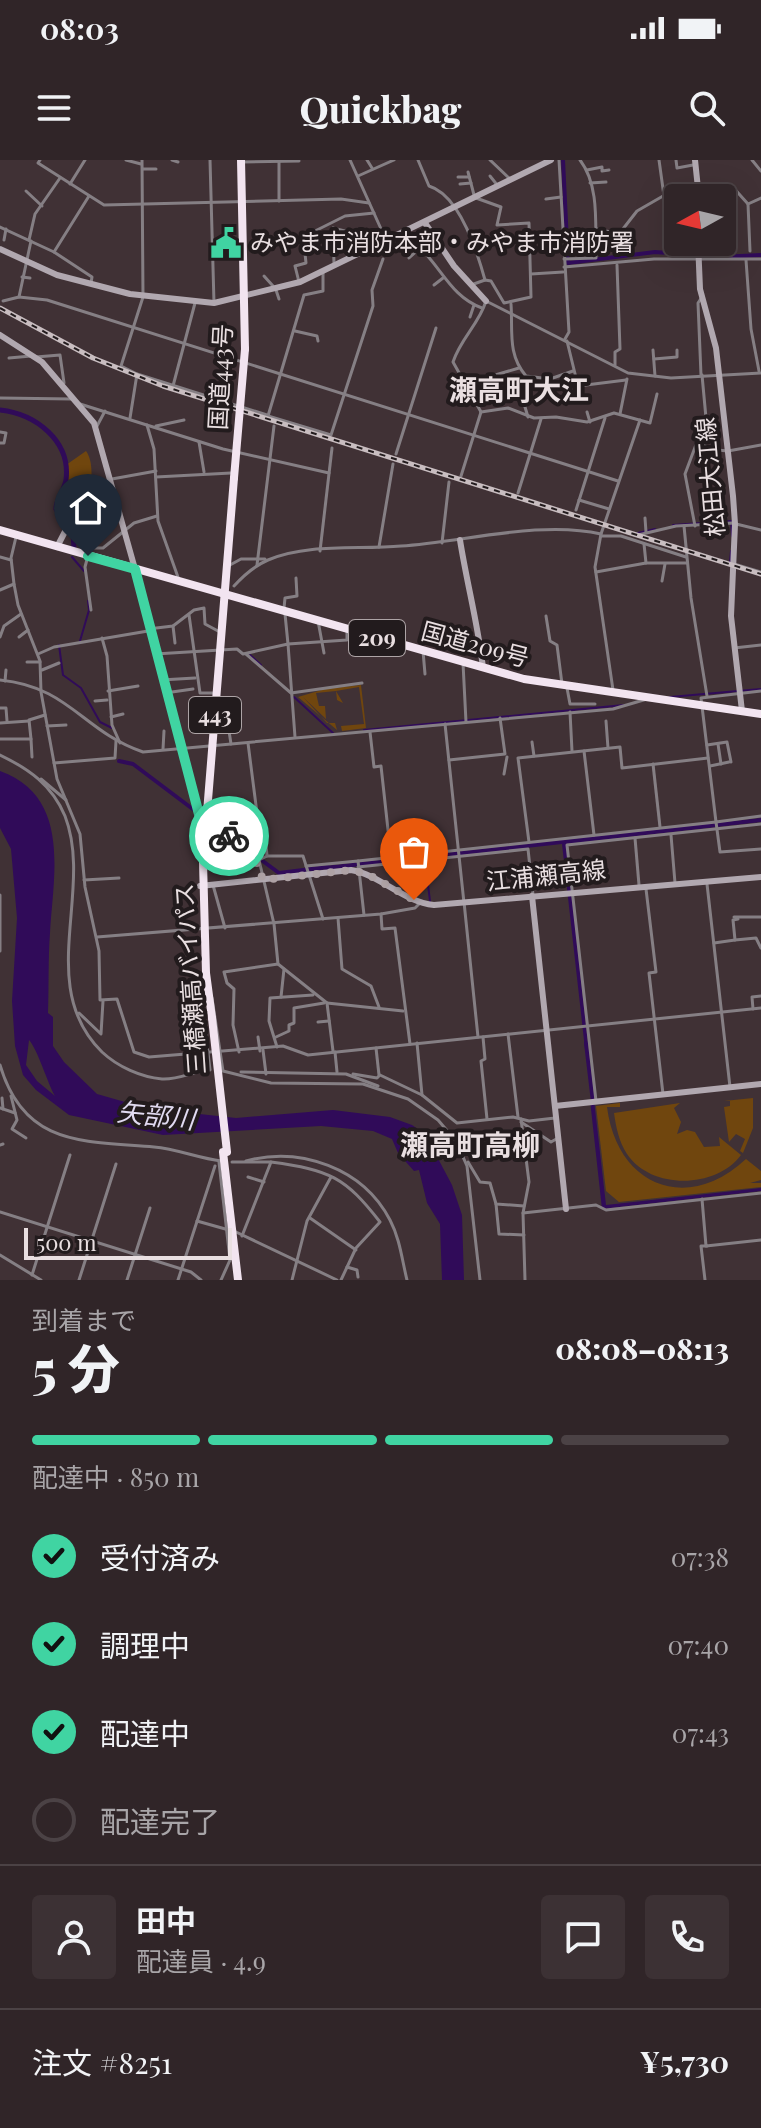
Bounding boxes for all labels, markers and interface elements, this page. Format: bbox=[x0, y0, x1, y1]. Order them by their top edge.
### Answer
text: 08:03 bbox=[40, 8, 119, 48]
text: Quickbag bbox=[299, 84, 462, 132]
icon: menu bbox=[32, 86, 76, 130]
icon: search bbox=[685, 86, 729, 130]
north arrow bbox=[664, 184, 736, 256]
map controls bbox=[664, 184, 736, 256]
place label: みやま市消防本部・みやま市消防署 bbox=[250, 225, 634, 257]
public building icon: みやま市消防本部・みやま市消防署 bbox=[209, 226, 243, 260]
street label: 国道443号 bbox=[200, 323, 238, 431]
district label: 瀬高町大江 bbox=[449, 370, 589, 407]
street label: 松田大江線 bbox=[688, 416, 730, 538]
pin bbox=[54, 474, 122, 556]
icon: home bbox=[66, 486, 110, 530]
street label: 国道209号 bbox=[418, 613, 533, 673]
road number: 209 bbox=[349, 620, 405, 656]
road number: 443 bbox=[189, 697, 241, 733]
courier bbox=[189, 796, 269, 876]
icon: bike bbox=[207, 814, 251, 858]
pin bbox=[380, 818, 448, 900]
icon: bag bbox=[392, 830, 436, 874]
street label: 江浦瀬高線 bbox=[484, 852, 607, 896]
street label: 三橋瀬高バイパス bbox=[166, 882, 212, 1076]
water label: 矢部川 bbox=[116, 1093, 200, 1136]
district label: 瀬高町高柳 bbox=[400, 1125, 540, 1162]
scale bar bbox=[24, 1224, 232, 1260]
text: 500 m bbox=[36, 1227, 97, 1257]
text: 到着まで bbox=[32, 1302, 136, 1337]
text: 08:08–08:13 bbox=[555, 1328, 729, 1368]
text: 5 分 bbox=[32, 1332, 120, 1401]
text: 配達中 · 850 m bbox=[32, 1459, 199, 1494]
icon: check bbox=[32, 1534, 76, 1578]
text: 受付済み bbox=[100, 1537, 220, 1577]
text: 07:38 bbox=[671, 1539, 729, 1574]
icon: check bbox=[32, 1622, 76, 1666]
text: 調理中 bbox=[100, 1625, 190, 1665]
text: 07:40 bbox=[667, 1627, 729, 1662]
icon: check bbox=[32, 1710, 76, 1754]
text: 配達中 bbox=[100, 1713, 190, 1753]
text: 07:43 bbox=[672, 1715, 729, 1750]
text: 配達完了 bbox=[100, 1801, 220, 1841]
button: person bbox=[32, 1895, 116, 1979]
button: chat bbox=[541, 1895, 625, 1979]
button: phone bbox=[645, 1895, 729, 1979]
text: 田中 bbox=[136, 1900, 196, 1940]
text: 配達員 · 4.9 bbox=[136, 1943, 266, 1978]
text: ¥5,730 bbox=[640, 2041, 729, 2081]
text: 注文 #8251 bbox=[32, 2042, 172, 2082]

